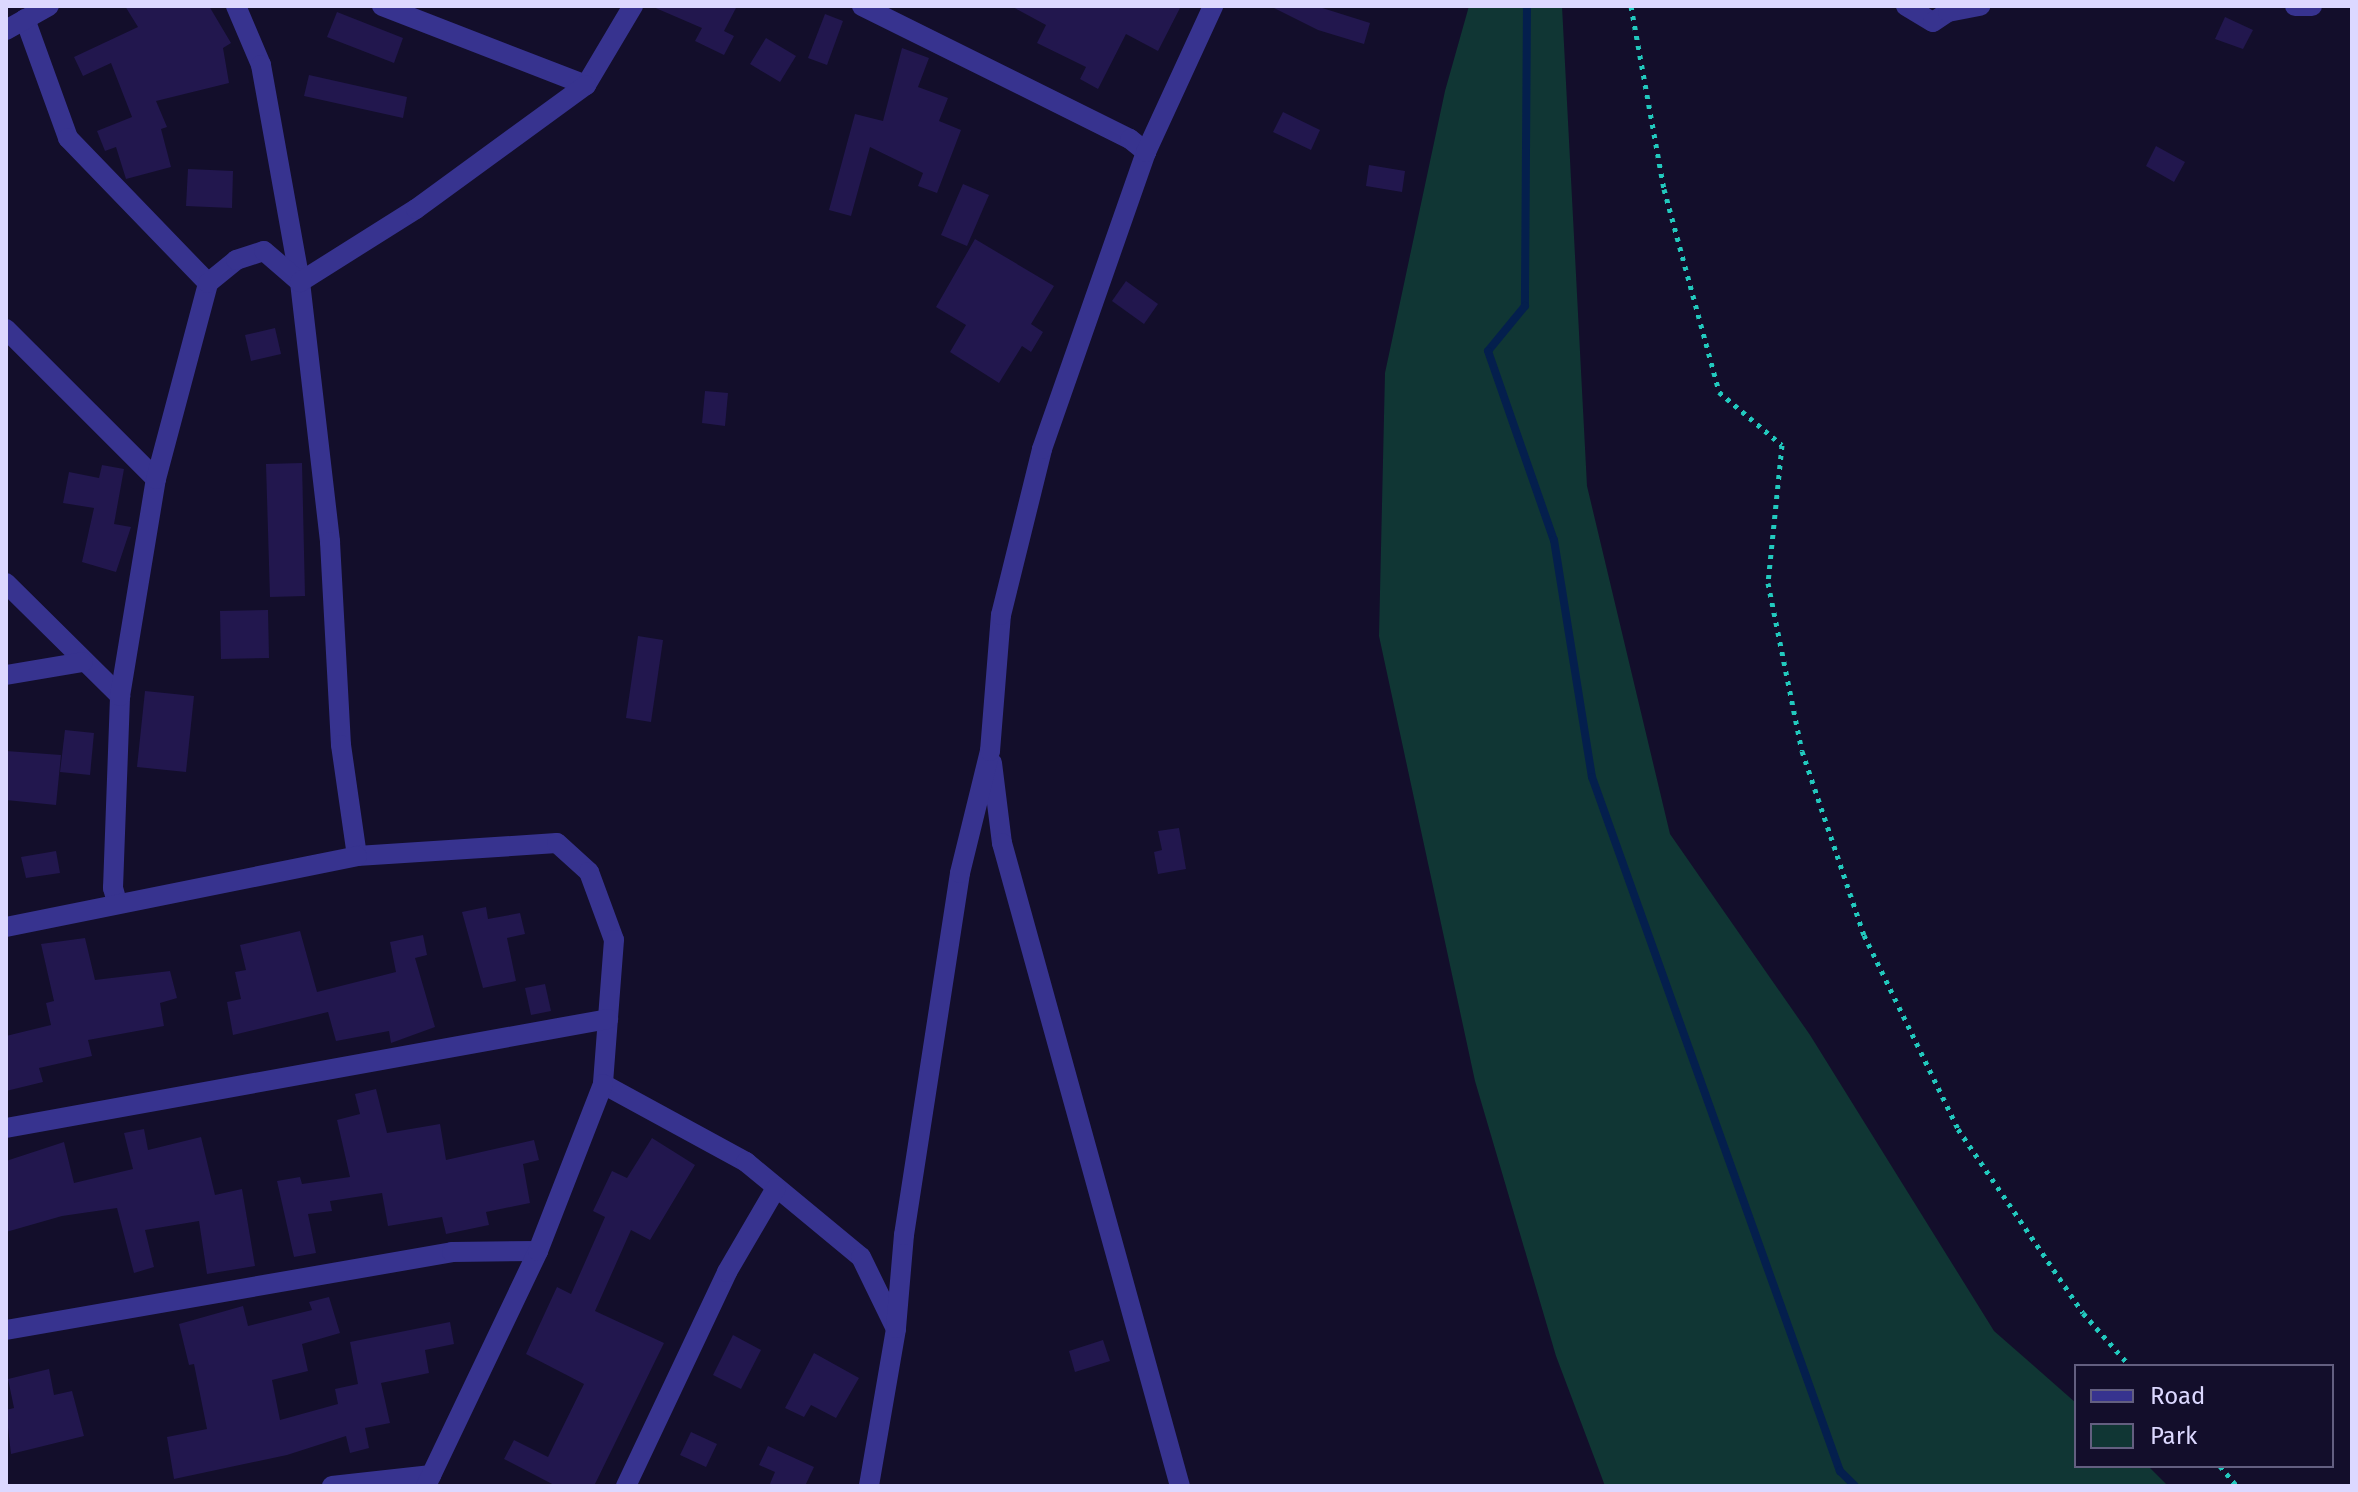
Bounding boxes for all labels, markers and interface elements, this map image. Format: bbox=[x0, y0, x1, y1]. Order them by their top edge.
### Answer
legend bbox=[2074, 1364, 2334, 1468]
text: Road bbox=[2150, 1382, 2205, 1410]
text: Park bbox=[2150, 1422, 2197, 1450]

